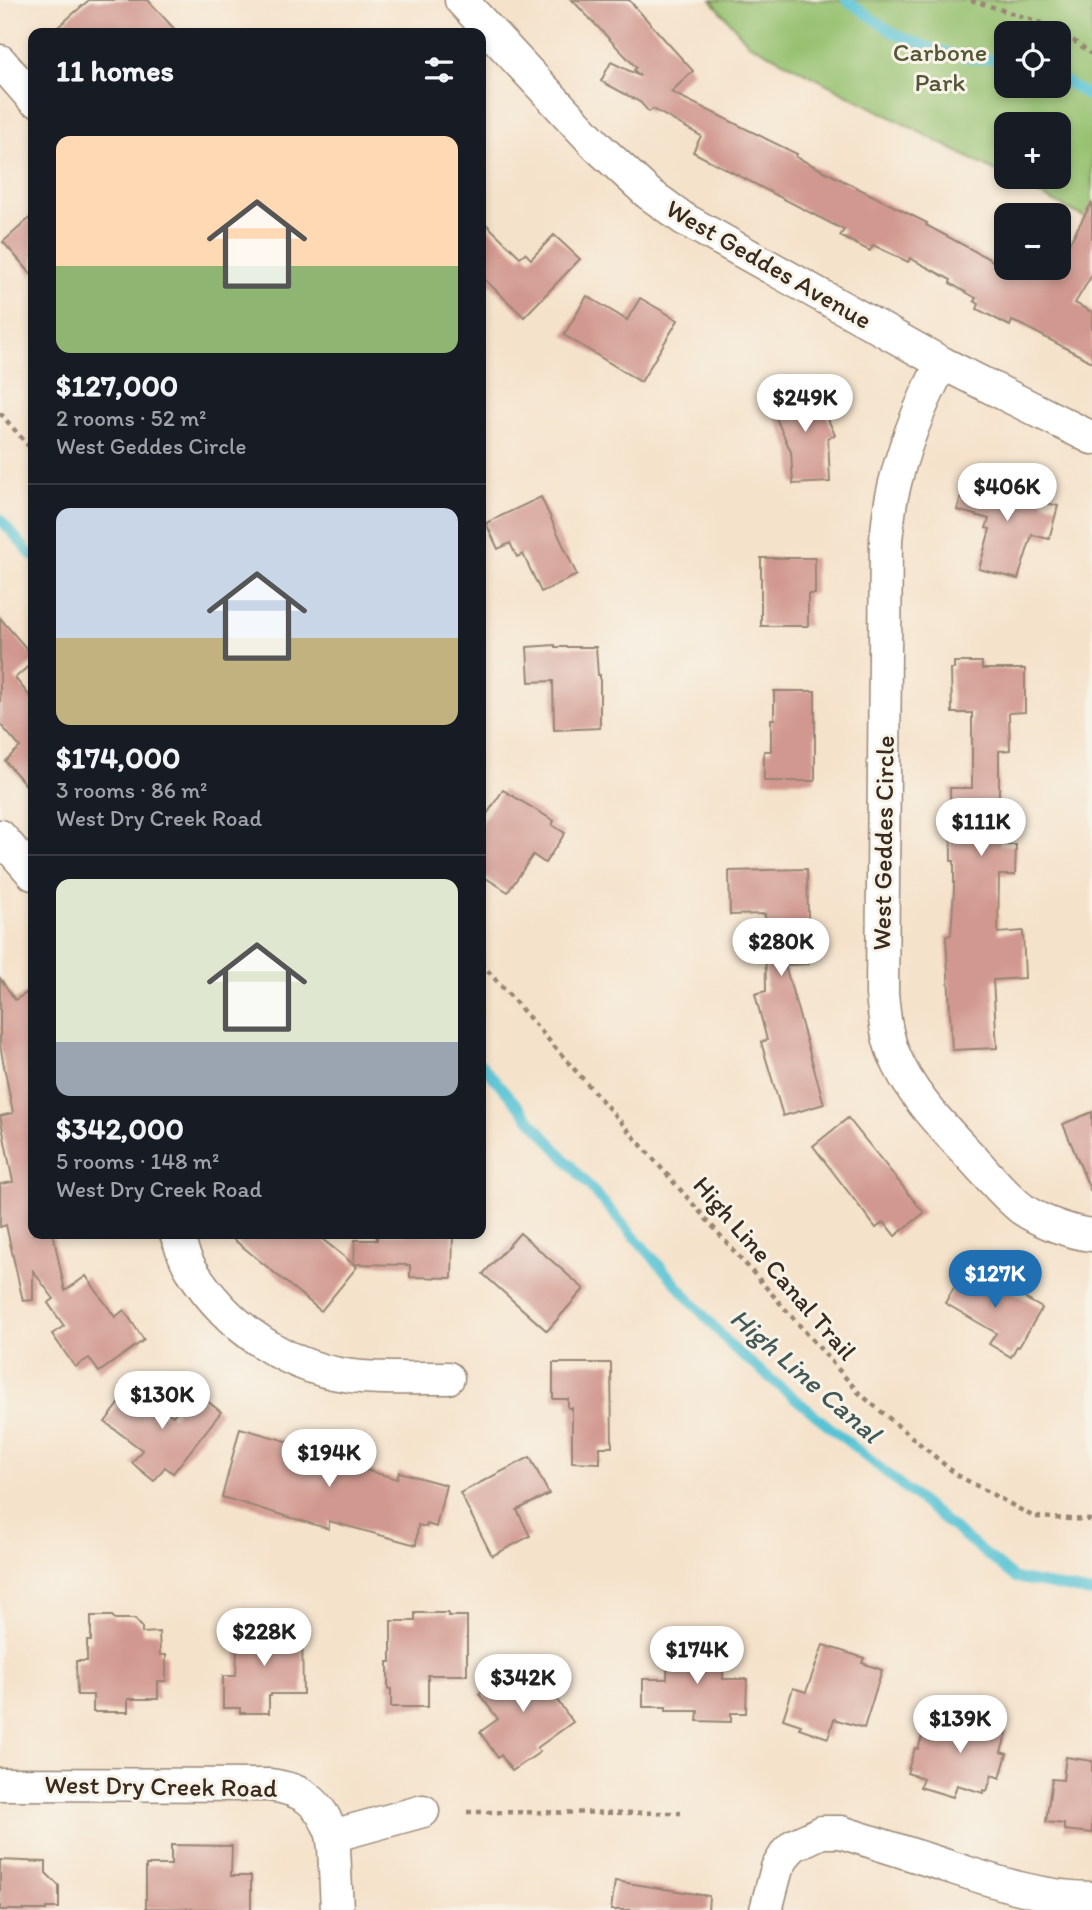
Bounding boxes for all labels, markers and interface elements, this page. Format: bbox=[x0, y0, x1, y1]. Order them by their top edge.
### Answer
map controls bbox=[994, 21, 1071, 280]
button: locate bbox=[994, 21, 1071, 98]
park label: Carbone Park bbox=[893, 36, 987, 98]
icon: filters bbox=[420, 51, 458, 89]
text: 11 homes bbox=[56, 52, 174, 89]
button: + bbox=[994, 112, 1071, 189]
icon: home bbox=[194, 181, 320, 307]
street label: West Geddes Avenue bbox=[660, 192, 878, 336]
button: − bbox=[994, 203, 1071, 280]
text: $127,000 bbox=[56, 367, 178, 404]
pin: $249K bbox=[756, 374, 854, 434]
text: $249K bbox=[773, 383, 837, 411]
text: 2 rooms · 52 m² bbox=[56, 404, 206, 432]
text: West Geddes Circle bbox=[56, 432, 246, 460]
pin: $406K bbox=[958, 463, 1056, 523]
text: $406K bbox=[974, 472, 1040, 500]
icon: home bbox=[194, 553, 320, 679]
street label: West Geddes Circle bbox=[865, 735, 901, 951]
text: $174,000 bbox=[56, 739, 181, 776]
text: 3 rooms · 86 m² bbox=[56, 776, 208, 804]
pin: $111K bbox=[932, 798, 1030, 858]
text: West Dry Creek Road bbox=[56, 804, 262, 832]
text: $111K bbox=[952, 807, 1010, 835]
pin: $280K bbox=[732, 918, 830, 978]
icon: home bbox=[194, 924, 320, 1050]
text: $280K bbox=[748, 927, 814, 955]
text: $342,000 bbox=[56, 1110, 184, 1147]
text: 5 rooms · 148 m² bbox=[56, 1147, 219, 1175]
street label: High Line Canal Trail bbox=[686, 1169, 864, 1367]
text: West Dry Creek Road bbox=[56, 1175, 262, 1203]
pin: $127K bbox=[946, 1250, 1044, 1310]
text: $127K bbox=[965, 1259, 1025, 1287]
water label: High Line Canal bbox=[724, 1300, 890, 1451]
pin: $130K bbox=[113, 1372, 211, 1431]
text: $130K bbox=[130, 1380, 194, 1408]
pin: $194K bbox=[280, 1430, 378, 1489]
text: $194K bbox=[298, 1438, 360, 1466]
pin: $228K bbox=[215, 1608, 313, 1668]
text: $228K bbox=[232, 1617, 296, 1645]
pin: $174K bbox=[648, 1626, 746, 1686]
text: $174K bbox=[666, 1635, 728, 1663]
pin: $342K bbox=[474, 1654, 572, 1714]
text: $342K bbox=[491, 1663, 555, 1691]
pin: $139K bbox=[911, 1696, 1009, 1755]
text: $139K bbox=[929, 1704, 991, 1732]
street label: West Dry Creek Road bbox=[44, 1768, 278, 1804]

